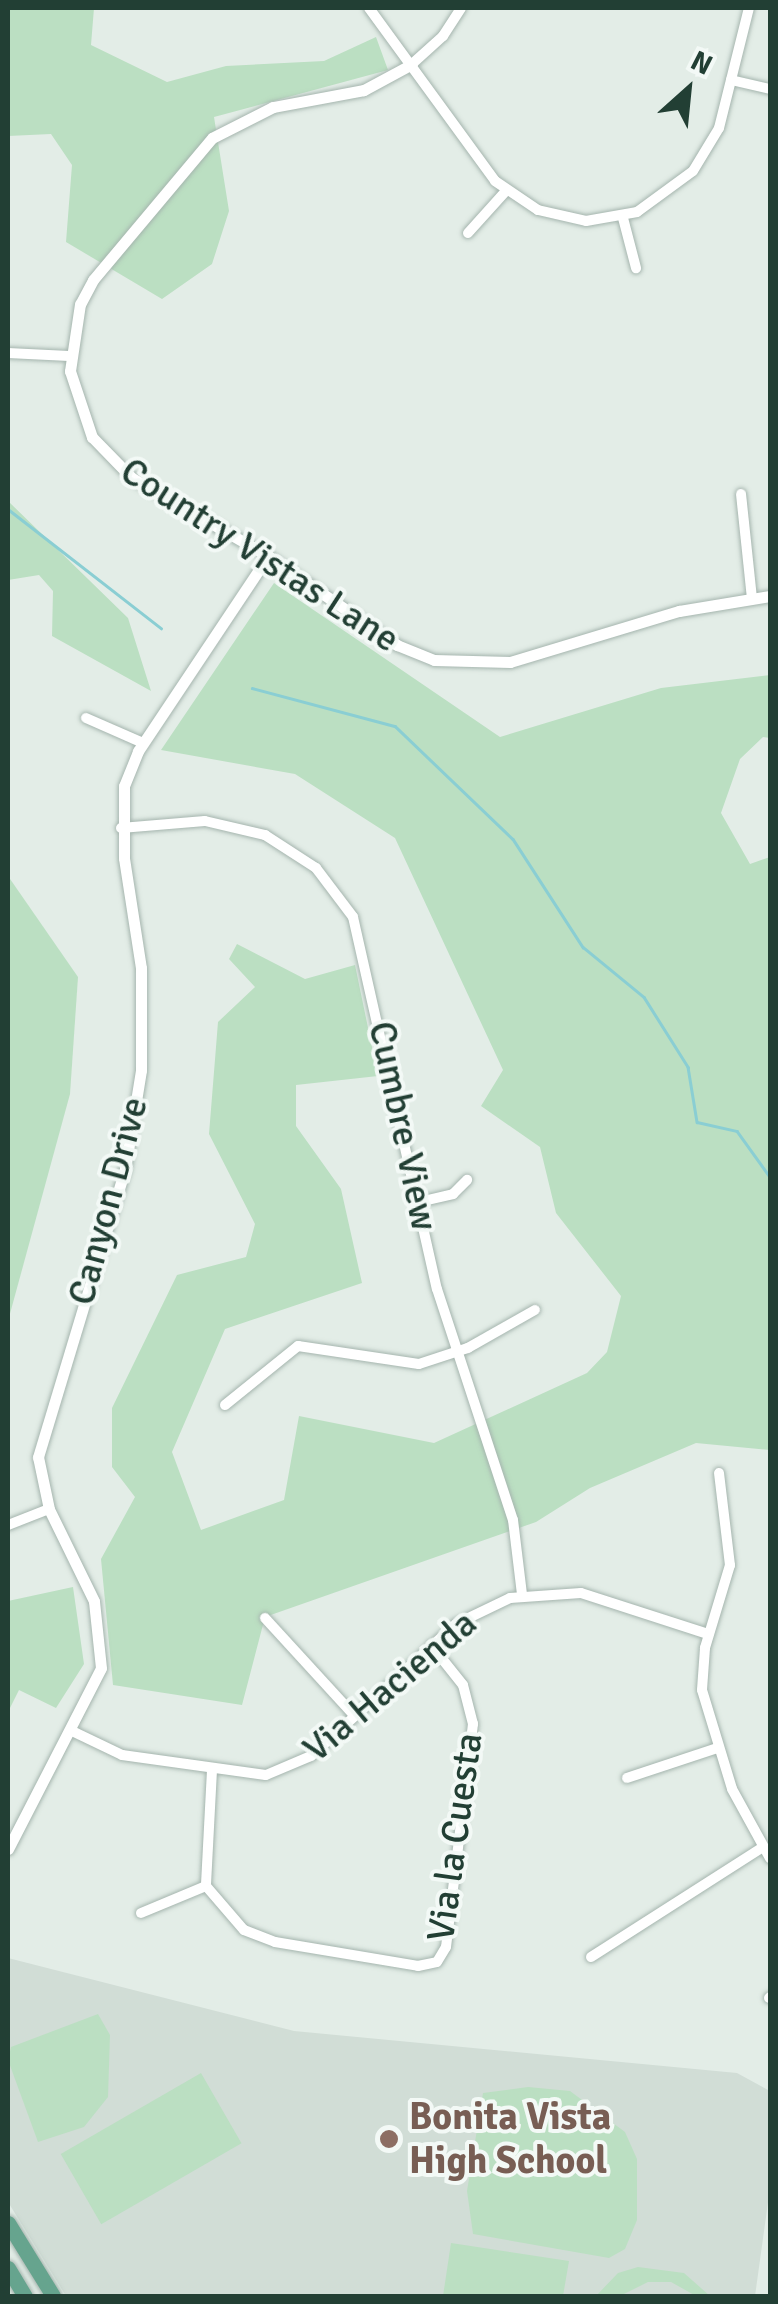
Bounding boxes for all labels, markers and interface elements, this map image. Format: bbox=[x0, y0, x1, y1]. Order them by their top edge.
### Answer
north arrow bbox=[638, 40, 738, 140]
text: N bbox=[685, 44, 718, 83]
street label: Country Vistas Lane bbox=[112, 448, 408, 662]
street label: Cumbre View bbox=[359, 1017, 447, 1235]
street label: Canyon Drive bbox=[58, 1092, 158, 1310]
street label: Via Hacienda bbox=[294, 1600, 486, 1772]
street label: Via la Cuesta bbox=[418, 1730, 492, 1944]
place label: Bonita Vista High School bbox=[409, 2094, 611, 2184]
marker: Bonita Vista High School bbox=[378, 2128, 400, 2150]

